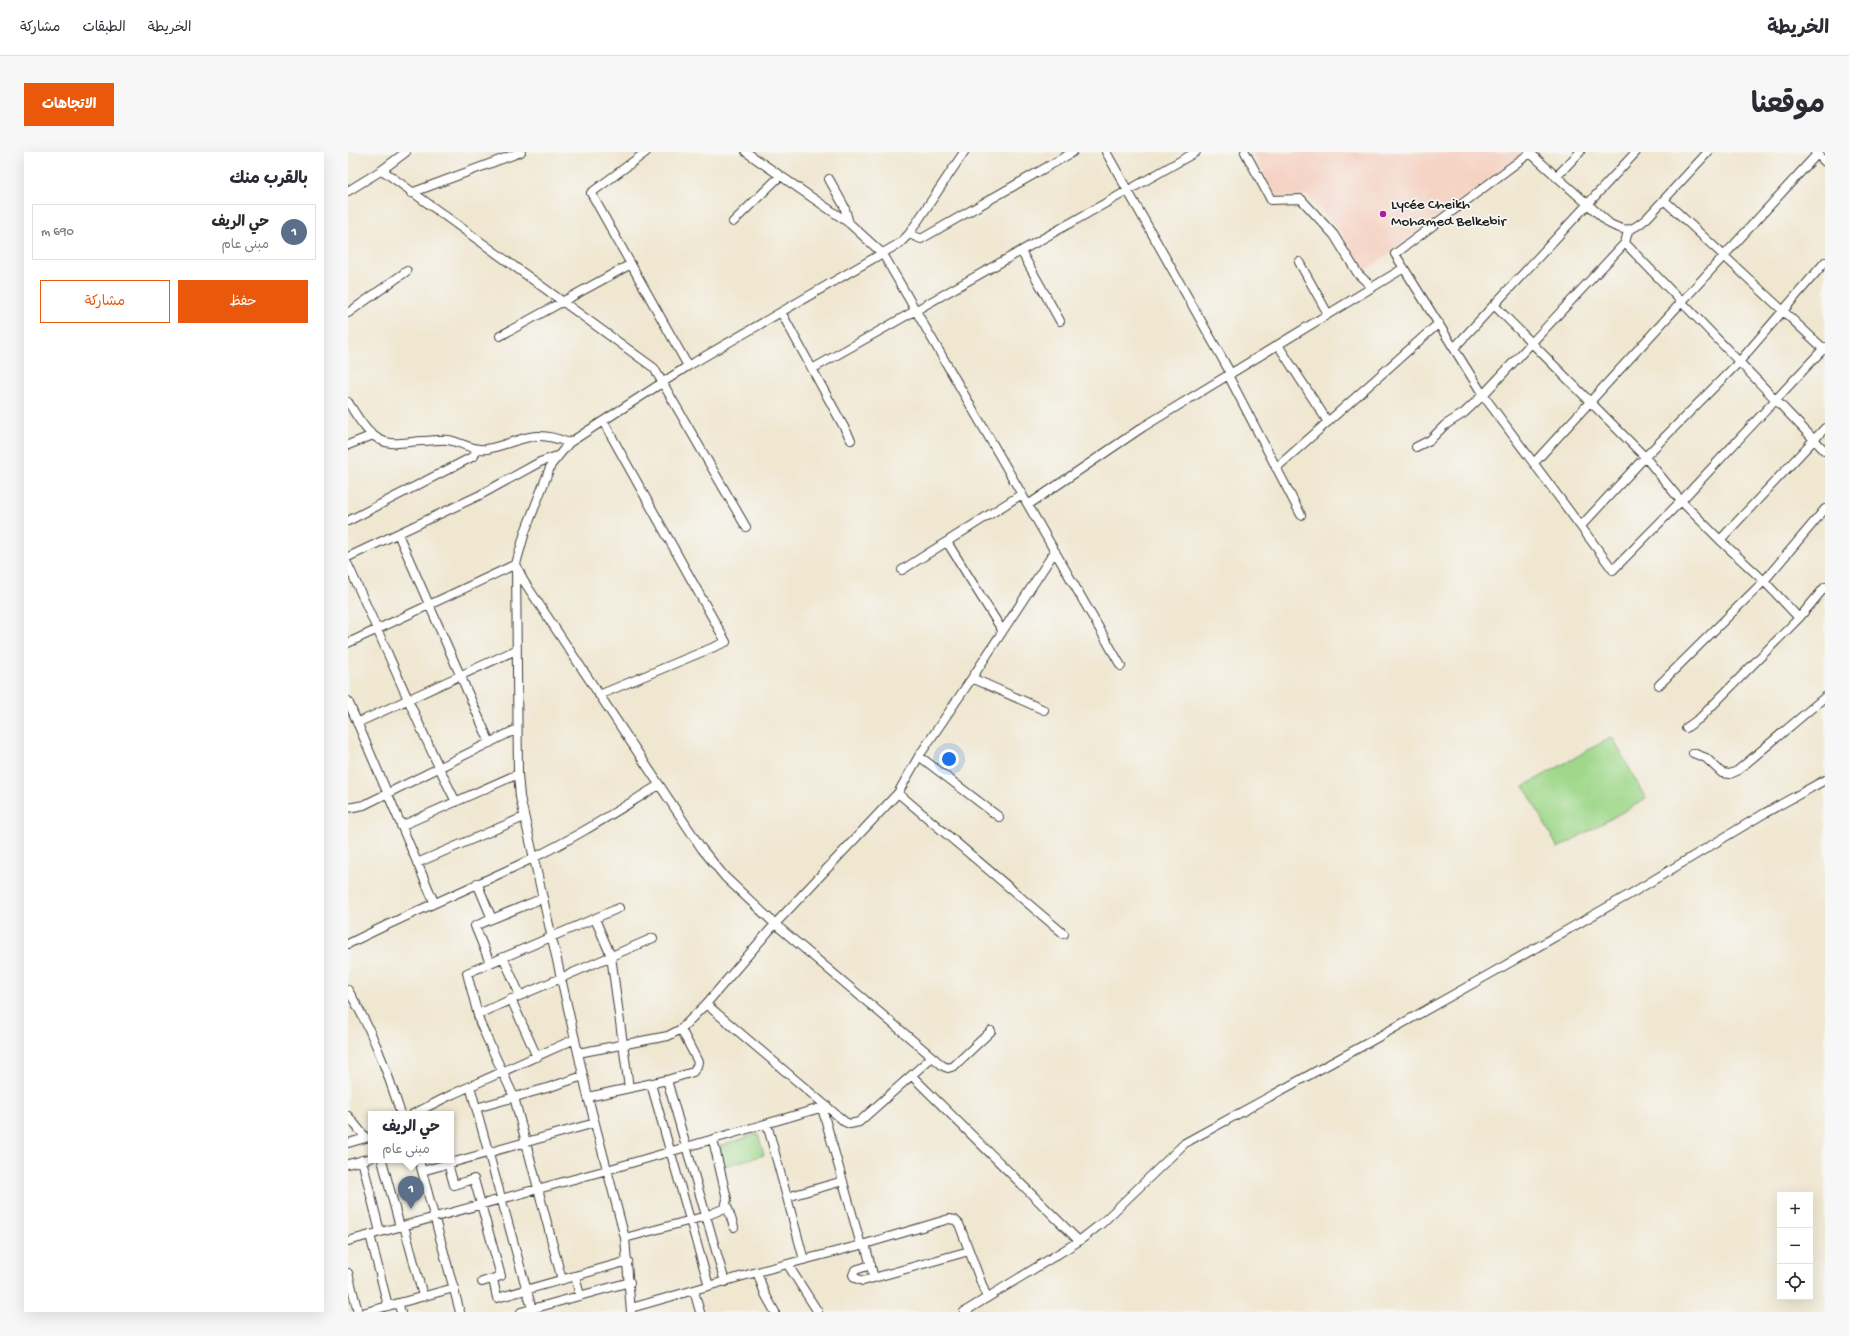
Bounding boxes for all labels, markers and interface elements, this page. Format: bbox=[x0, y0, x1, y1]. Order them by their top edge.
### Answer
text: الخريطة bbox=[1767, 18, 1829, 41]
text: مشاركة bbox=[20, 20, 60, 37]
text: الطبقات bbox=[82, 20, 126, 37]
text: الخريطة bbox=[148, 20, 191, 37]
button: الاتجاهات bbox=[24, 83, 114, 126]
text: موقعنا bbox=[1751, 90, 1825, 123]
text: بالقرب منك bbox=[229, 170, 308, 190]
place label: Lycée Cheikh Mohamed Belkebir bbox=[1391, 196, 1508, 231]
marker: Lycée Cheikh Mohamed Belkebir bbox=[1378, 209, 1388, 219]
text: حي الريف bbox=[211, 214, 269, 232]
text: 690 m bbox=[41, 225, 74, 240]
text: 1 bbox=[291, 225, 297, 240]
text: مبنى عام bbox=[221, 238, 269, 253]
button: مشاركة bbox=[40, 280, 170, 323]
button: حفظ bbox=[178, 280, 308, 323]
your location bbox=[939, 749, 959, 769]
popup bbox=[368, 1111, 454, 1163]
text: حي الريف bbox=[382, 1119, 440, 1137]
text: مبنى عام bbox=[382, 1143, 430, 1158]
pin: 1 bbox=[398, 1176, 424, 1209]
map controls bbox=[1777, 1192, 1813, 1300]
button: + bbox=[1777, 1192, 1813, 1228]
button: − bbox=[1777, 1228, 1813, 1264]
button: locate bbox=[1777, 1264, 1813, 1300]

